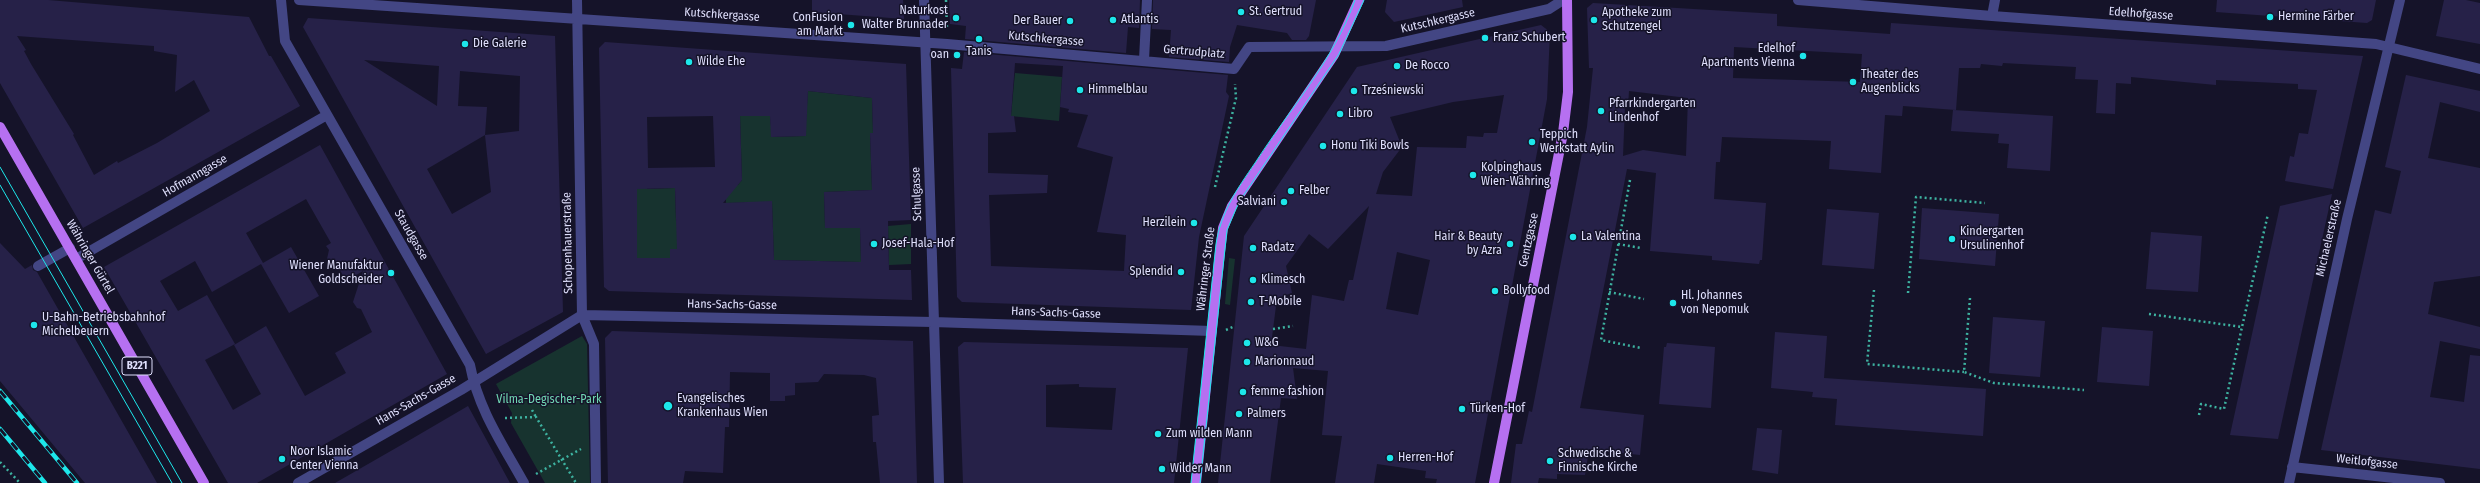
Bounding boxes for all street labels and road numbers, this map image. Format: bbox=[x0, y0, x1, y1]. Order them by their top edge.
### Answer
street label: Kutschkergasse bbox=[684, 5, 760, 25]
street label: Kutschkergasse bbox=[1399, 5, 1477, 37]
street label: Edelhofgasse bbox=[2108, 5, 2174, 23]
street label: Kutschkergasse bbox=[1008, 29, 1084, 49]
street label: Gertrudplatz bbox=[1163, 42, 1225, 62]
street label: Hofmanngasse bbox=[160, 152, 230, 200]
street label: Schulgasse bbox=[909, 167, 925, 221]
street label: Schopenhauerstraße bbox=[560, 192, 576, 294]
street label: Michaelerstraße bbox=[2313, 198, 2345, 278]
street label: Staudgasse bbox=[391, 207, 431, 263]
street label: Gentzgasse bbox=[1516, 212, 1542, 268]
street label: Währinger Gürtel bbox=[63, 217, 117, 297]
street label: Währinger Straße bbox=[1194, 226, 1218, 312]
street label: Hans-Sachs-Gasse bbox=[687, 297, 777, 313]
street label: Hans-Sachs-Gasse bbox=[1011, 304, 1101, 322]
road number: B221 bbox=[122, 357, 152, 375]
street label: Hans-Sachs-Gasse bbox=[373, 371, 459, 429]
street label: Weitlofgasse bbox=[2335, 452, 2399, 472]

